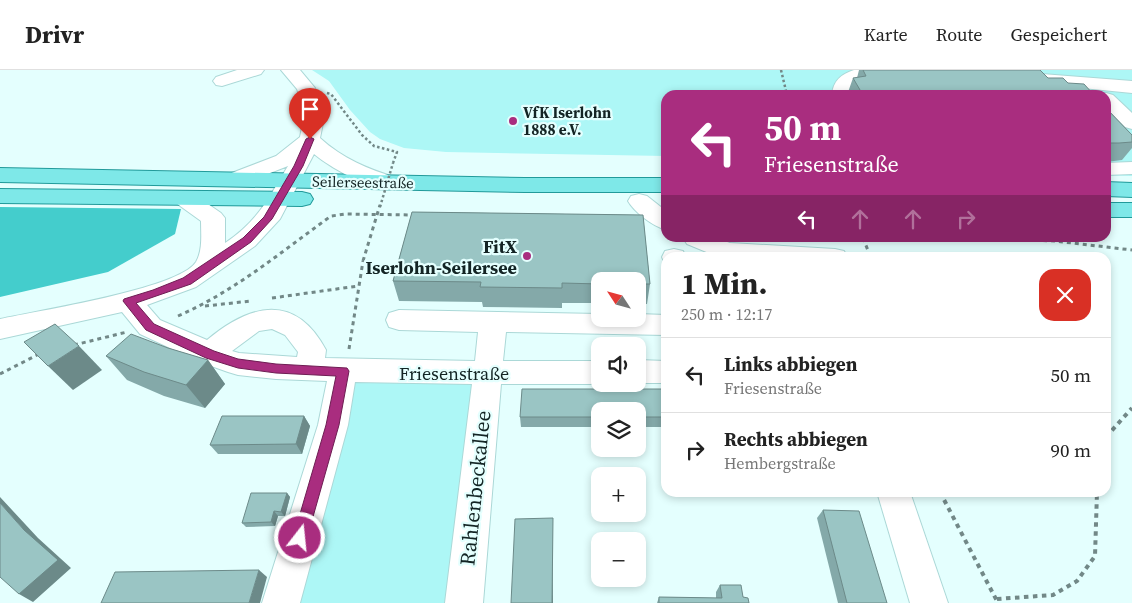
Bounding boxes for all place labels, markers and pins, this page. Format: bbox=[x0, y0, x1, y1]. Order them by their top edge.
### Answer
pin bbox=[289, 88, 331, 139]
place label: VfK Iserlohn 1888 e.V. bbox=[523, 102, 611, 140]
marker: VfK Iserlohn 1888 e.V. bbox=[507, 115, 519, 127]
place label: FitX Iserlohn-Seilersee bbox=[366, 234, 517, 280]
marker: FitX Iserlohn-Seilersee bbox=[521, 250, 533, 262]

